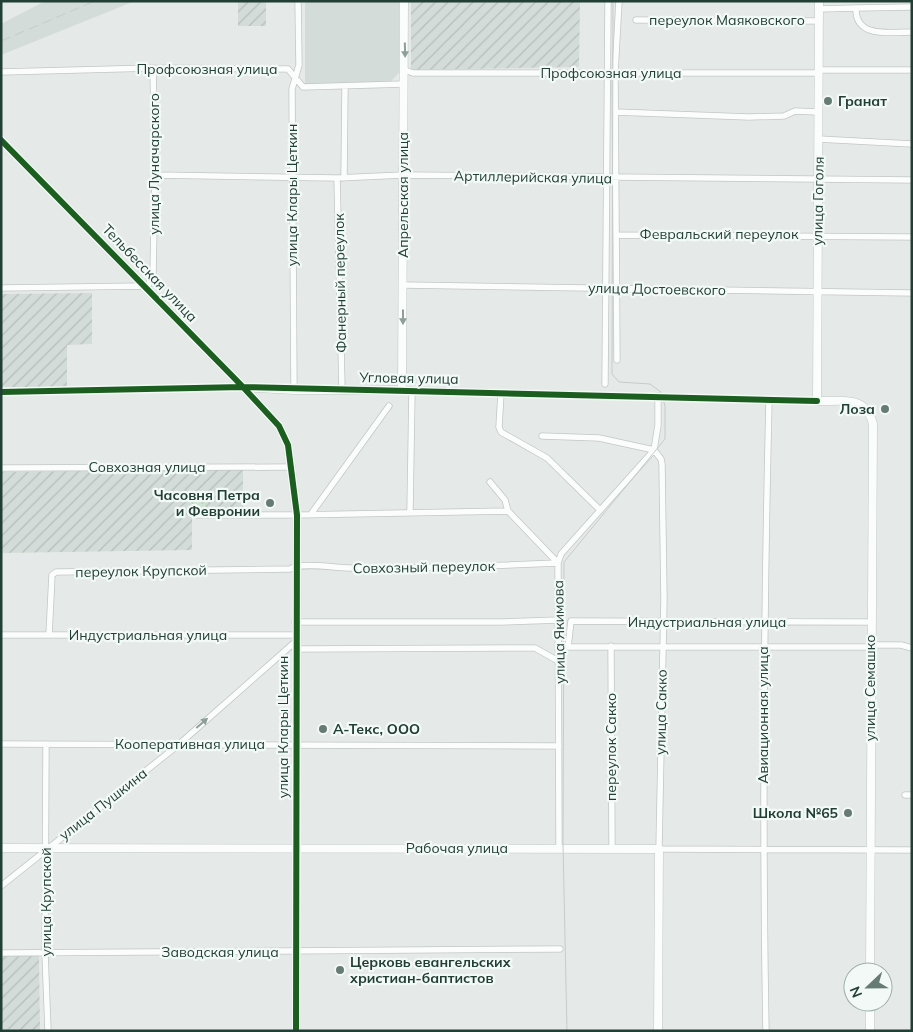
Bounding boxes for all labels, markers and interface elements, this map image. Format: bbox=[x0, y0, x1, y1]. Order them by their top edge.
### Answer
street label: переулок Маяковского bbox=[649, 11, 805, 29]
one-way arrow bbox=[401, 42, 409, 58]
street label: Профсоюзная улица bbox=[136, 60, 278, 78]
street label: Профсоюзная улица bbox=[540, 64, 682, 82]
place label: Гранат bbox=[838, 92, 887, 110]
street label: улица Луначарского bbox=[145, 93, 163, 235]
marker: Гранат bbox=[822, 95, 834, 107]
street label: улица Клары Цеткин bbox=[283, 124, 301, 266]
street label: Апрельская улица bbox=[394, 132, 412, 258]
street label: улица Гоголя bbox=[808, 156, 828, 246]
street label: Артиллерийская улица bbox=[454, 167, 612, 187]
street label: Фанерный переулок bbox=[330, 213, 350, 353]
street label: Тельбесская улица bbox=[99, 220, 201, 326]
street label: Февральский переулок bbox=[640, 225, 799, 243]
street label: улица Достоевского bbox=[588, 279, 726, 299]
one-way arrow bbox=[399, 310, 407, 326]
street label: Угловая улица bbox=[358, 368, 459, 388]
place label: Лоза bbox=[839, 400, 875, 418]
marker: Лоза bbox=[879, 403, 891, 415]
street label: Совхозная улица bbox=[88, 458, 206, 476]
place label: Часовня Петра и Февронии bbox=[154, 486, 260, 520]
marker: Часовня Петра и Февронии bbox=[264, 497, 276, 509]
street label: Совхозный переулок bbox=[353, 557, 496, 577]
street label: переулок Крупской bbox=[75, 561, 207, 581]
street label: улица Якимова bbox=[549, 580, 569, 684]
street label: Индустриальная улица bbox=[628, 613, 786, 631]
street label: Индустриальная улица bbox=[69, 626, 227, 644]
street label: улица Семашко bbox=[861, 635, 879, 741]
street label: Авиационная улица bbox=[754, 646, 772, 784]
street label: улица Клары Цеткин bbox=[274, 656, 292, 798]
street label: улица Сакко bbox=[651, 669, 671, 755]
street label: переулок Сакко bbox=[602, 693, 620, 801]
one-way arrow bbox=[196, 718, 209, 729]
place label: А-Текс, ООО bbox=[333, 720, 420, 738]
marker: А-Текс, ООО bbox=[317, 723, 329, 735]
street label: Кооперативная улица bbox=[115, 735, 265, 753]
street label: улица Пушкина bbox=[55, 764, 151, 844]
place label: Школа №65 bbox=[753, 804, 838, 822]
marker: Школа №65 bbox=[842, 807, 854, 819]
street label: Рабочая улица bbox=[406, 839, 508, 857]
street label: улица Крупской bbox=[37, 847, 55, 957]
street label: Заводская улица bbox=[161, 943, 279, 961]
place label: Церковь евангельских христиан-баптистов bbox=[349, 953, 511, 987]
north arrow bbox=[843, 962, 893, 1012]
marker: Церковь евангельских христиан-баптистов bbox=[334, 964, 346, 976]
text: N bbox=[846, 984, 866, 1000]

